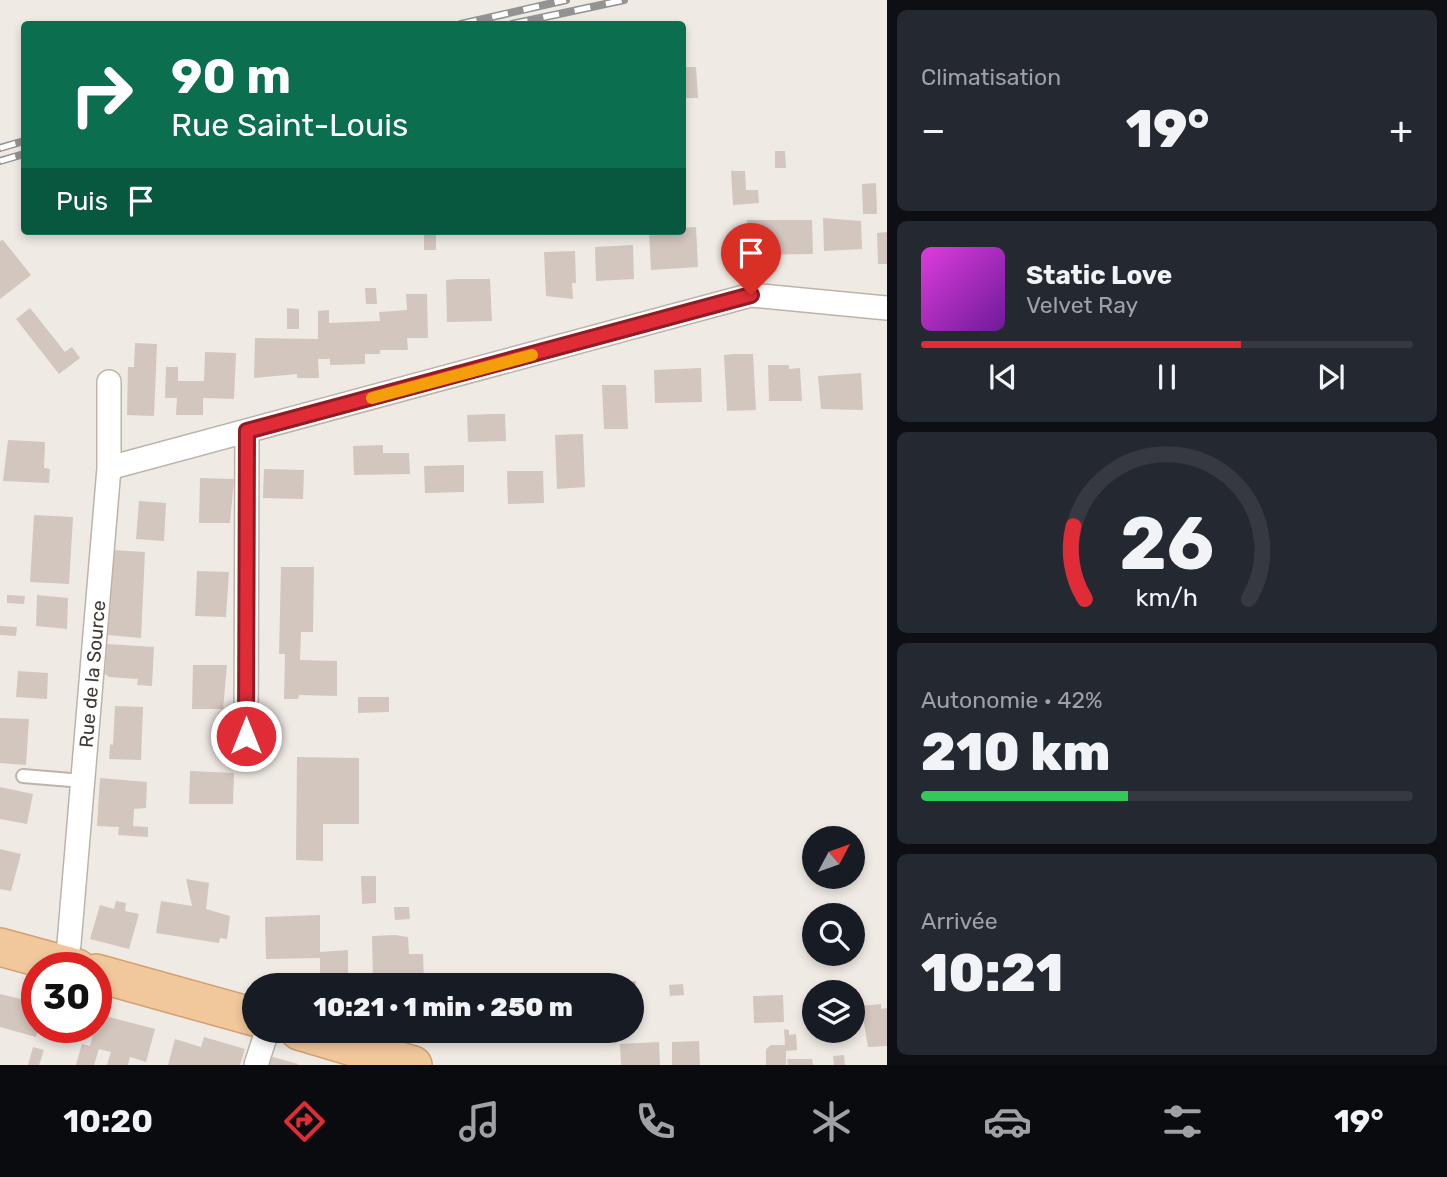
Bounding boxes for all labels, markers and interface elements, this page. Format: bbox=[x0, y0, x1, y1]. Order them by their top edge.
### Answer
text: 90 m bbox=[171, 47, 291, 105]
icon: right bbox=[56, 49, 147, 140]
text: Climatisation bbox=[921, 63, 1061, 91]
text: 19° bbox=[1126, 98, 1209, 160]
text: Rue Saint-Louis bbox=[171, 106, 408, 144]
text: − bbox=[921, 107, 946, 153]
text: + bbox=[1389, 107, 1413, 153]
icon: arrive bbox=[122, 182, 160, 220]
text: Puis bbox=[56, 186, 108, 217]
pin bbox=[721, 223, 781, 295]
icon: arrive bbox=[732, 234, 770, 272]
text: Static Love bbox=[1026, 260, 1172, 291]
text: Velvet Ray bbox=[1026, 291, 1138, 319]
icon: previous bbox=[984, 358, 1022, 396]
icon: pause bbox=[1148, 358, 1186, 396]
icon: next bbox=[1312, 358, 1350, 396]
text: 26 bbox=[1120, 501, 1214, 587]
text: km/h bbox=[1136, 582, 1198, 611]
street label: Rue de la Source bbox=[75, 599, 110, 749]
text: Autonomie · 42% bbox=[921, 686, 1102, 714]
position arrow bbox=[209, 699, 283, 773]
text: 210 km bbox=[921, 721, 1111, 783]
north arrow bbox=[802, 826, 864, 889]
map controls bbox=[802, 826, 865, 1043]
button: search bbox=[802, 903, 865, 966]
text: Arrivée bbox=[921, 907, 998, 935]
text: 10:21 bbox=[921, 942, 1063, 1004]
speed limit sign: 30 bbox=[21, 952, 112, 1043]
button: layers bbox=[802, 980, 865, 1043]
text: 10:21 · 1 min · 250 m bbox=[313, 992, 573, 1023]
icon: directions bbox=[280, 1097, 329, 1146]
icon: music bbox=[455, 1097, 504, 1146]
icon: phone bbox=[631, 1097, 680, 1146]
icon: climate bbox=[807, 1097, 856, 1146]
icon: car bbox=[983, 1097, 1032, 1146]
icon: filters bbox=[1158, 1097, 1207, 1146]
text: 10:20 bbox=[63, 1102, 153, 1140]
text: 19° bbox=[1334, 1102, 1384, 1140]

